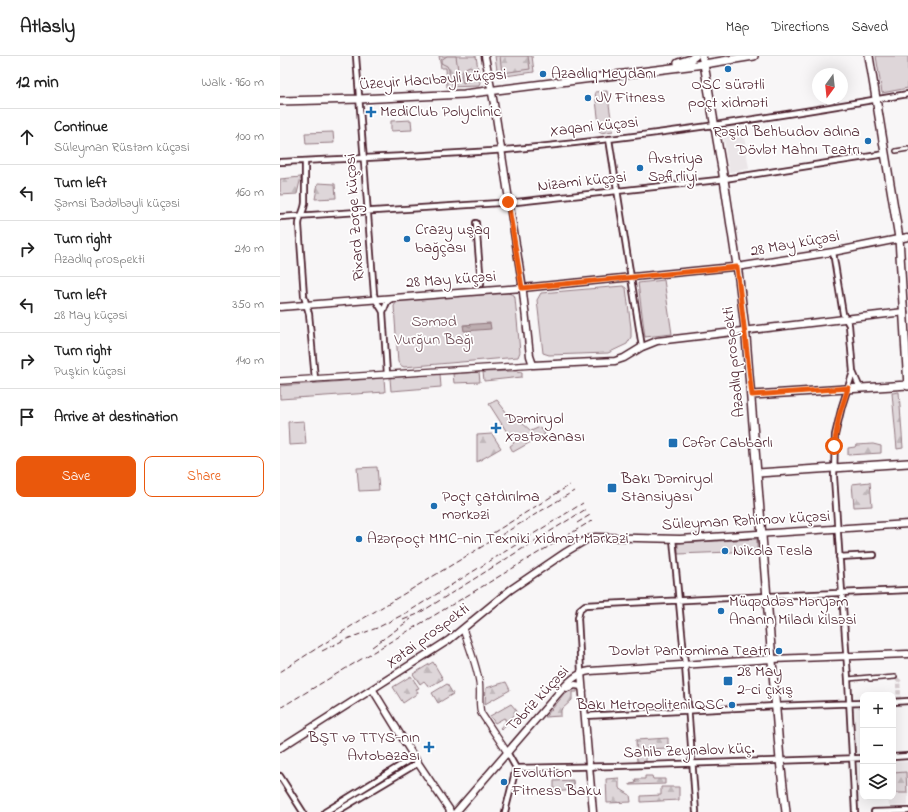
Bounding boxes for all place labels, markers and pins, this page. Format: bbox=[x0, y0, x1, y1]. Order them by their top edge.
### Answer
place label: Azadlıq Meydanı bbox=[551, 62, 656, 86]
marker: OSC sürətli poçt xidməti bbox=[723, 64, 733, 74]
marker: Azadlıq Meydanı bbox=[538, 69, 548, 79]
place label: OSC sürətli poçt xidməti bbox=[688, 73, 768, 115]
place label: JV Fitness bbox=[596, 86, 665, 110]
marker: JV Fitness bbox=[583, 93, 593, 103]
place label: MediClub Polyclinic bbox=[380, 100, 501, 124]
marker: MediClub Polyclinic bbox=[365, 106, 377, 118]
place label: Rəşid Behbudov adına Dövlət Mahnı Teatrı bbox=[713, 120, 860, 162]
marker: Rəşid Behbudov adına Dövlət Mahnı Teatrı bbox=[863, 136, 873, 146]
place label: Avstriya Səfirliyi bbox=[648, 147, 703, 189]
marker: Avstriya Səfirliyi bbox=[635, 163, 645, 173]
place label: Crazy uşaq bağçası bbox=[415, 218, 490, 260]
marker: Crazy uşaq bağçası bbox=[402, 234, 412, 244]
place label: Dəmiryol Xəstəxanası bbox=[504, 407, 585, 449]
marker: Dəmiryol Xəstəxanası bbox=[490, 422, 502, 434]
place label: Cəfər Cabbarlı bbox=[682, 431, 773, 455]
marker: Cəfər Cabbarlı bbox=[667, 437, 679, 449]
place label: Bakı Dəmiryol Stansiyası bbox=[620, 467, 713, 509]
marker: Bakı Dəmiryol Stansiyası bbox=[606, 482, 618, 494]
place label: Poçt çatdırılma mərkəzi bbox=[442, 485, 540, 527]
marker: Poçt çatdırılma mərkəzi bbox=[429, 501, 439, 511]
place label: Azərpoçt MMC-nin Texniki Xidmət Mərkəzi bbox=[367, 527, 629, 551]
marker: Azərpoçt MMC-nin Texniki Xidmət Mərkəzi bbox=[354, 534, 364, 544]
place label: Nikola Tesla bbox=[733, 539, 813, 563]
marker: Nikola Tesla bbox=[720, 546, 730, 556]
place label: Müqəddəs Məryəm Ananın Miladı kilsəsi bbox=[729, 590, 857, 632]
marker: Müqəddəs Məryəm Ananın Miladı kilsəsi bbox=[716, 606, 726, 616]
place label: Dovlət Pantomima Teatrı bbox=[608, 639, 771, 663]
marker: Dovlət Pantomima Teatrı bbox=[774, 646, 784, 656]
place label: 28 May 2-ci çıxış bbox=[737, 660, 793, 702]
marker: 28 May 2-ci çıxış bbox=[722, 675, 734, 687]
place label: Bakı Metropoliteni QSC bbox=[575, 693, 724, 717]
marker: Bakı Metropoliteni QSC bbox=[727, 700, 737, 710]
place label: BŞT və TTYS-nın Avtobazası bbox=[307, 726, 420, 768]
marker: BŞT və TTYS-nın Avtobazası bbox=[423, 741, 435, 753]
place label: Evolution Fitness Baku bbox=[511, 761, 602, 803]
marker: Evolution Fitness Baku bbox=[499, 777, 509, 787]

